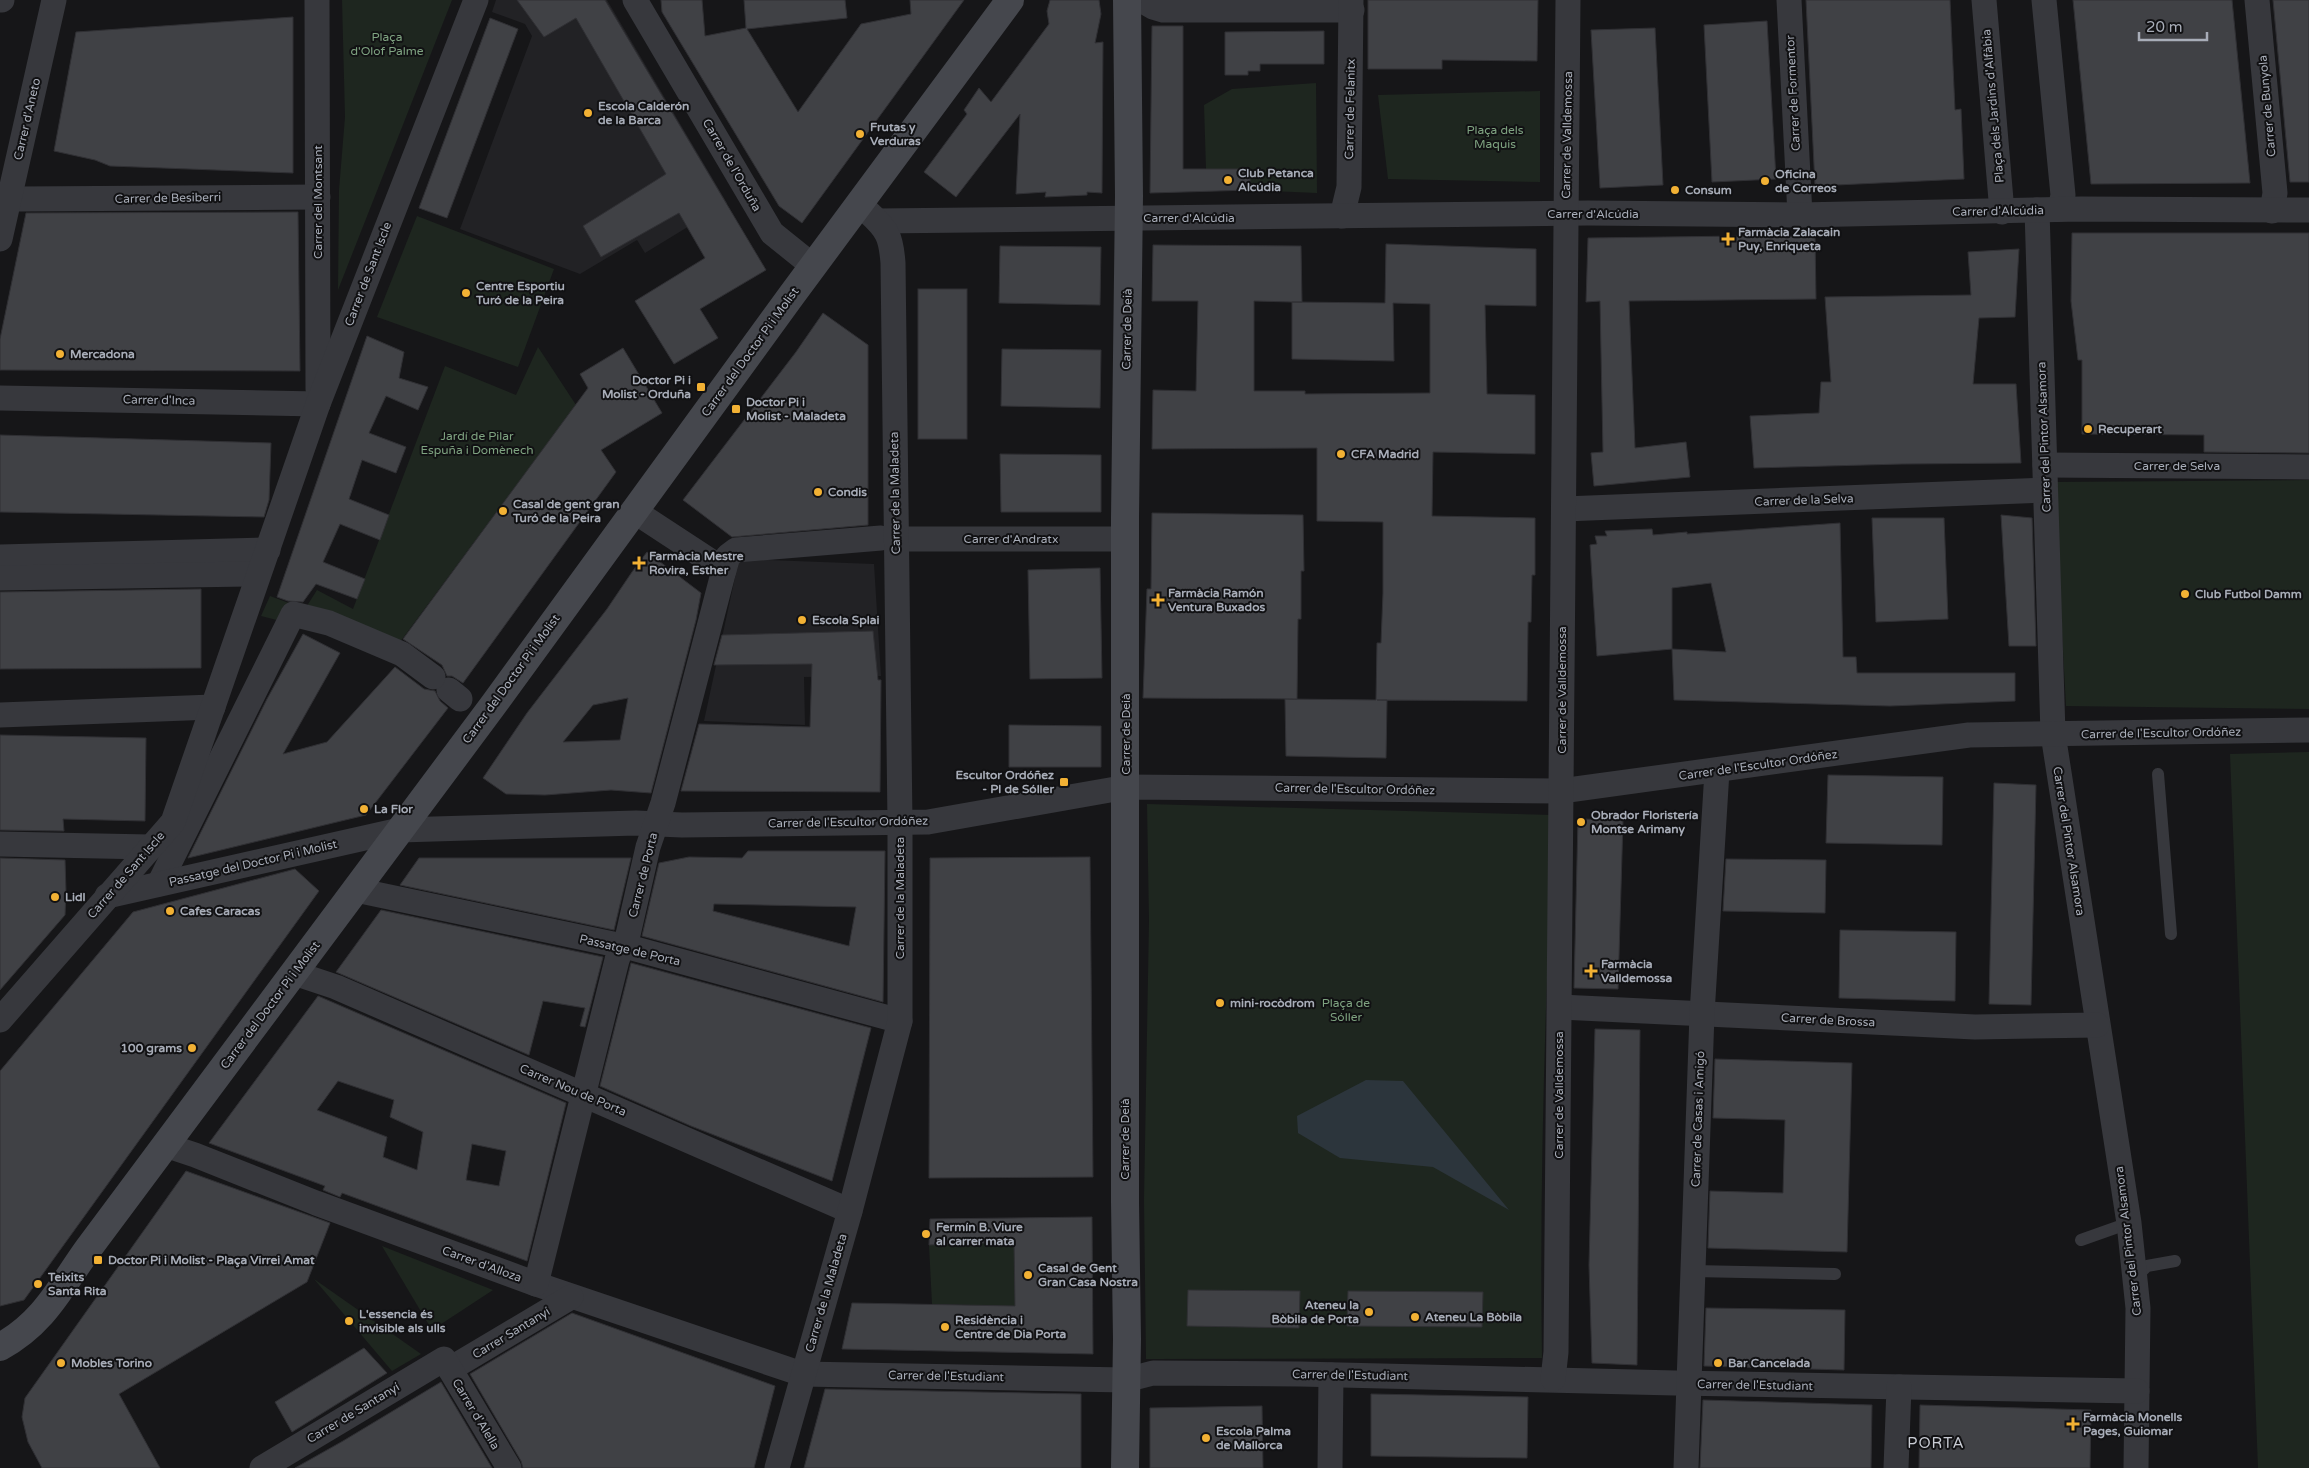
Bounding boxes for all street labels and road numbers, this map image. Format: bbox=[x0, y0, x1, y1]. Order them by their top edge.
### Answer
street label: Plaça dels Jardins d'Alfàbia bbox=[1979, 29, 2007, 183]
street label: Carrer de Formentor bbox=[1783, 34, 1803, 151]
street label: Carrer de Bunyola bbox=[2256, 54, 2278, 158]
street label: Carrer de Felanitx bbox=[1342, 58, 1358, 160]
street label: Carrer de Valldemossa bbox=[1559, 71, 1575, 199]
street label: Carrer d'Aneto bbox=[11, 77, 43, 161]
street label: Carrer de l'Orduña bbox=[700, 116, 764, 214]
street label: Carrer del Montsant bbox=[311, 145, 325, 259]
street label: Carrer de Besiberri bbox=[115, 190, 221, 206]
street label: Carrer d'Alcúdia bbox=[1952, 203, 2044, 219]
street label: Carrer d'Alcúdia bbox=[1547, 207, 1639, 221]
street label: Carrer d'Alcúdia bbox=[1143, 211, 1235, 225]
street label: Carrer de Sant Iscle bbox=[342, 220, 394, 328]
street label: Carrer del Doctor Pi i Molist bbox=[698, 284, 802, 419]
street label: Carrer de Deià bbox=[1119, 288, 1135, 370]
street label: Carrer del Pintor Alsamora bbox=[2034, 361, 2054, 513]
street label: Carrer d'Inca bbox=[123, 392, 195, 408]
street label: Carrer de la Maladeta bbox=[887, 432, 903, 554]
street label: Carrer de Selva bbox=[2134, 459, 2220, 473]
street label: Carrer de la Selva bbox=[1754, 491, 1854, 509]
street label: Carrer d'Andratx bbox=[964, 532, 1058, 546]
street label: Carrer del Doctor Pi i Molist bbox=[459, 611, 563, 746]
street label: Carrer de Valldemossa bbox=[1555, 626, 1569, 754]
street label: Carrer de Deià bbox=[1119, 693, 1133, 775]
street label: Carrer de l'Escultor Ordóñez bbox=[2081, 725, 2241, 741]
street label: Carrer de l'Escultor Ordóñez bbox=[1678, 747, 1838, 783]
street label: Carrer del Pintor Alsamora bbox=[2050, 765, 2088, 917]
street label: Carrer de l'Escultor Ordóñez bbox=[1275, 781, 1435, 797]
street label: Carrer de l'Escultor Ordóñez bbox=[768, 814, 928, 830]
street label: Carrer de Sant Iscle bbox=[85, 829, 168, 921]
street label: Carrer de Porta bbox=[626, 831, 660, 919]
street label: Passatge del Doctor Pi i Molist bbox=[168, 837, 339, 889]
street label: Carrer de la Maladeta bbox=[893, 837, 907, 959]
street label: Passatge de Porta bbox=[578, 932, 682, 968]
street label: Carrer del Doctor Pi i Molist bbox=[217, 938, 323, 1072]
street label: Carrer de Brossa bbox=[1781, 1011, 1875, 1029]
street label: Carrer de Valldemossa bbox=[1552, 1031, 1566, 1159]
street label: Carrer de Casas i Amigó bbox=[1689, 1051, 1707, 1187]
street label: Carrer Nou de Porta bbox=[518, 1061, 628, 1119]
street label: Carrer de Deià bbox=[1118, 1098, 1132, 1180]
street label: Carrer del Pintor Alsamora bbox=[2112, 1165, 2144, 1317]
street label: Carrer de la Maladeta bbox=[802, 1232, 850, 1354]
street label: Carrer d'Alloza bbox=[440, 1243, 524, 1285]
street label: Carrer Santanyí bbox=[470, 1304, 552, 1362]
street label: Carrer de l'Estudiant bbox=[1292, 1367, 1409, 1383]
street label: Carrer de l'Estudiant bbox=[888, 1368, 1005, 1384]
street label: Carrer d'Alella bbox=[449, 1376, 503, 1452]
street label: Carrer de l'Estudiant bbox=[1697, 1377, 1814, 1393]
street label: Carrer de Santanyí bbox=[304, 1380, 402, 1446]

